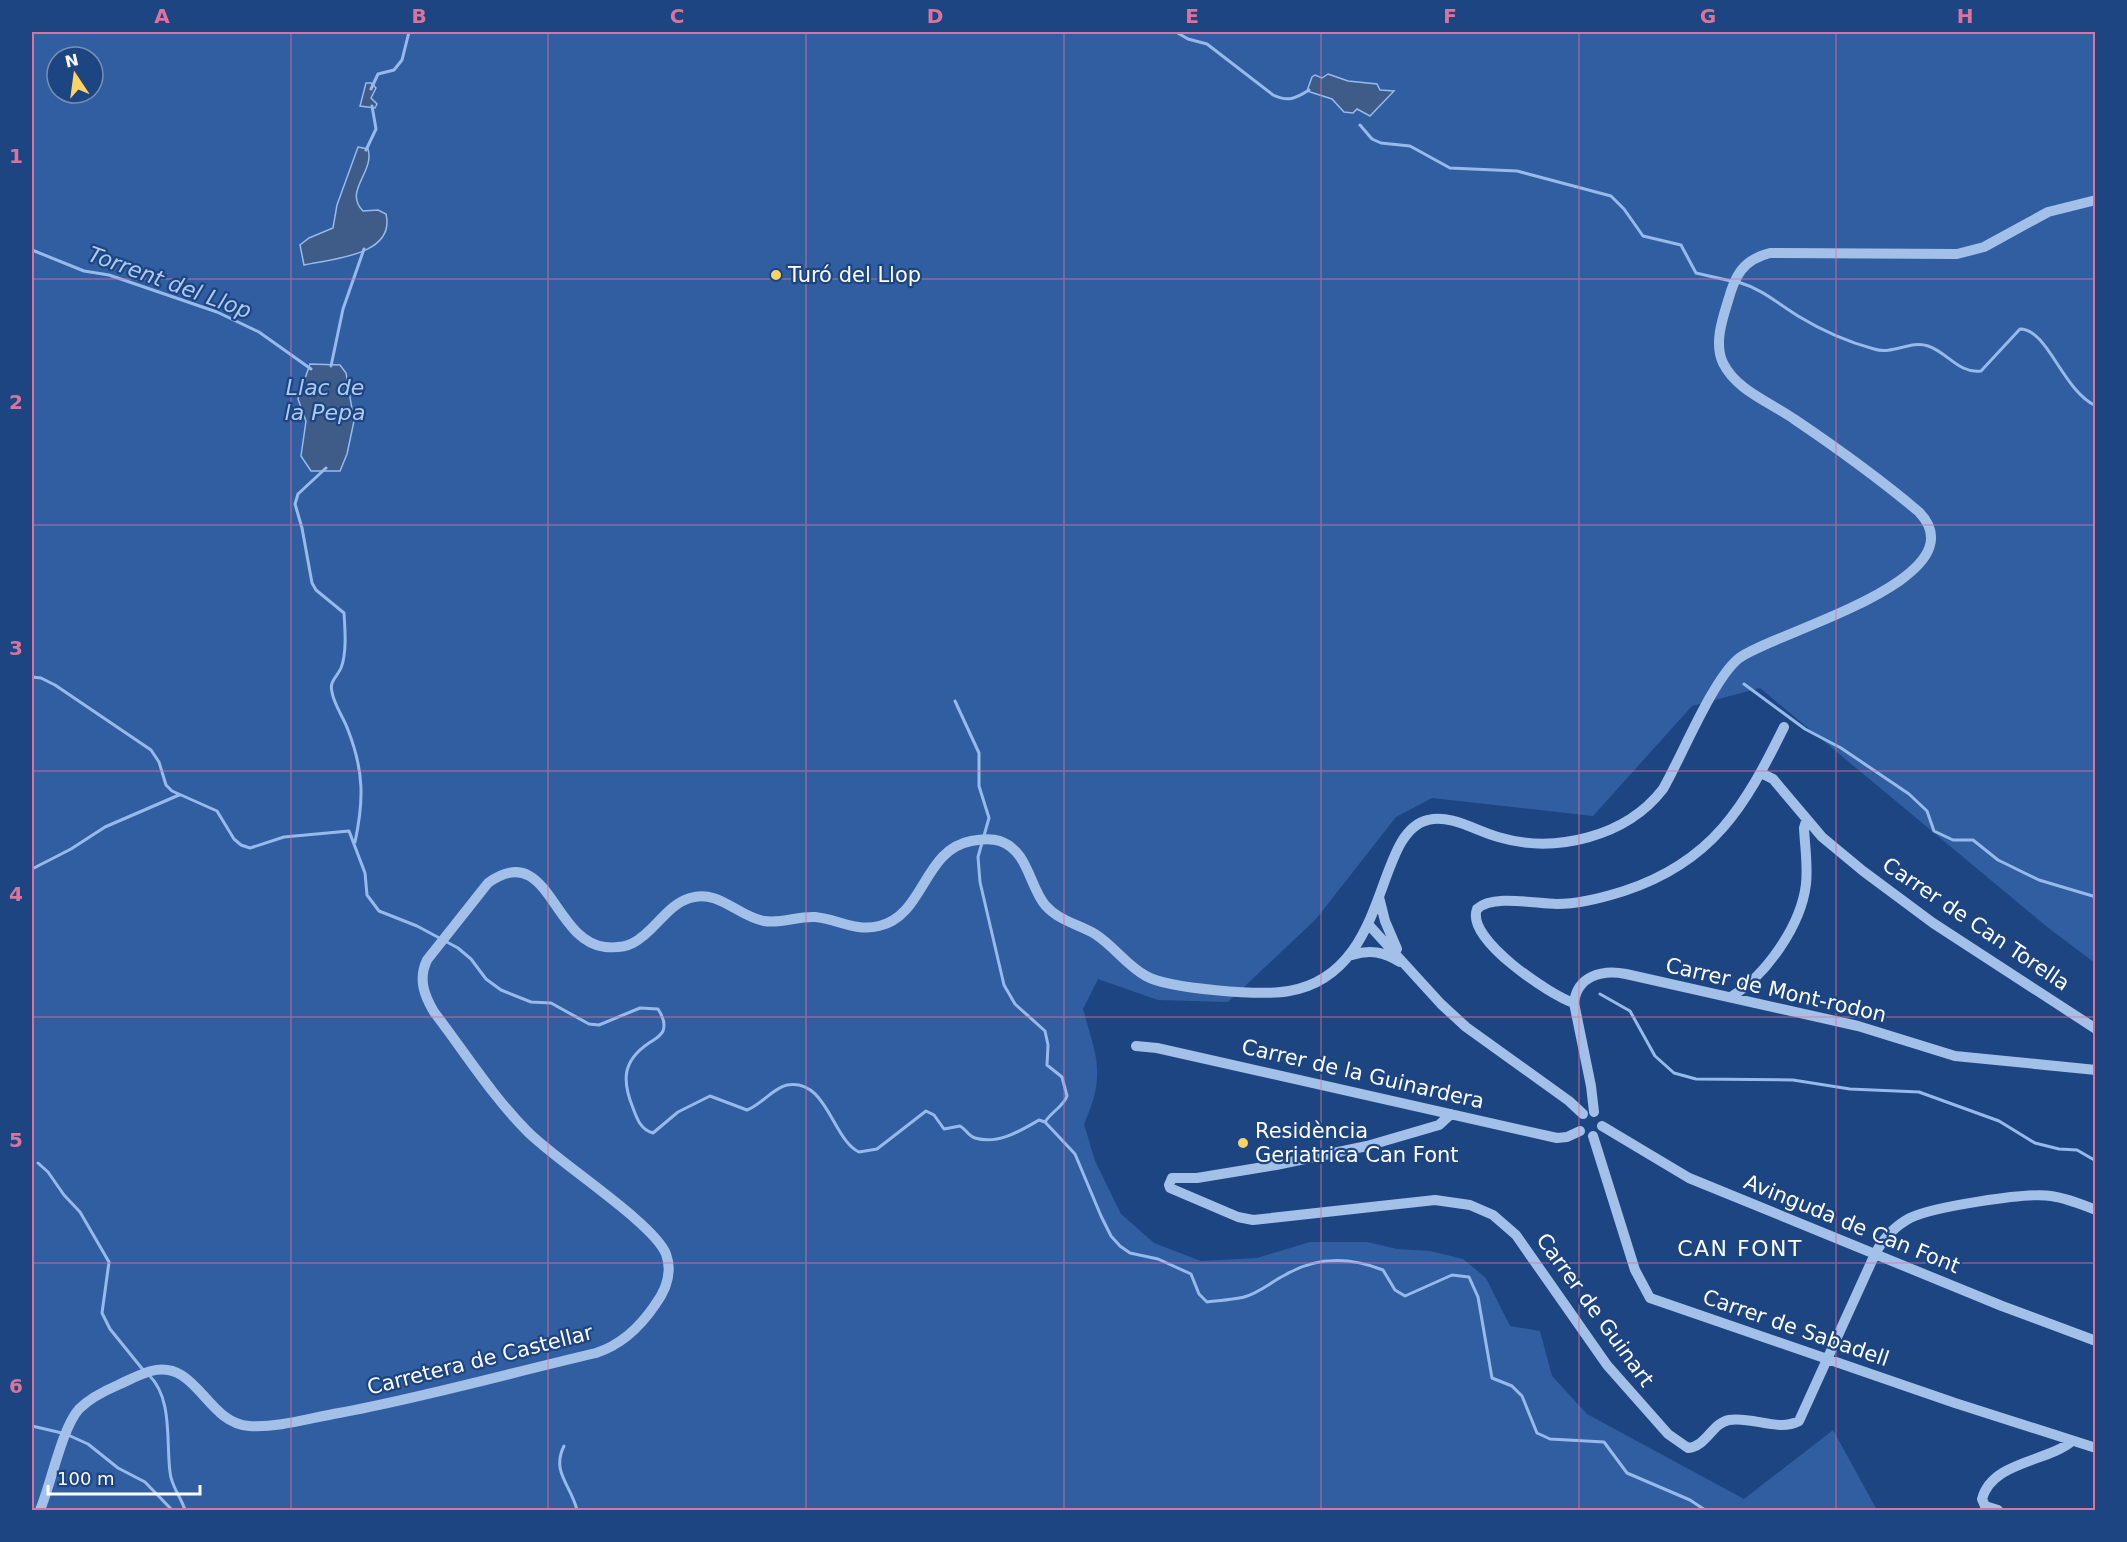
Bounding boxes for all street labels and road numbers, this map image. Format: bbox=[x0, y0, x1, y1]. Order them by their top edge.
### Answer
street label: Carrer de Can Torella bbox=[1878, 852, 2074, 996]
street label: Carrer de Mont-rodon bbox=[1663, 953, 1889, 1027]
street label: Carrer de la Guinardera bbox=[1239, 1034, 1487, 1114]
street label: Avinguda de Can Font bbox=[1741, 1170, 1963, 1278]
street label: Carrer de Guinart bbox=[1531, 1229, 1659, 1391]
street label: Carrer de Sabadell bbox=[1700, 1285, 1892, 1371]
street label: Carretera de Castellar bbox=[365, 1320, 596, 1400]

